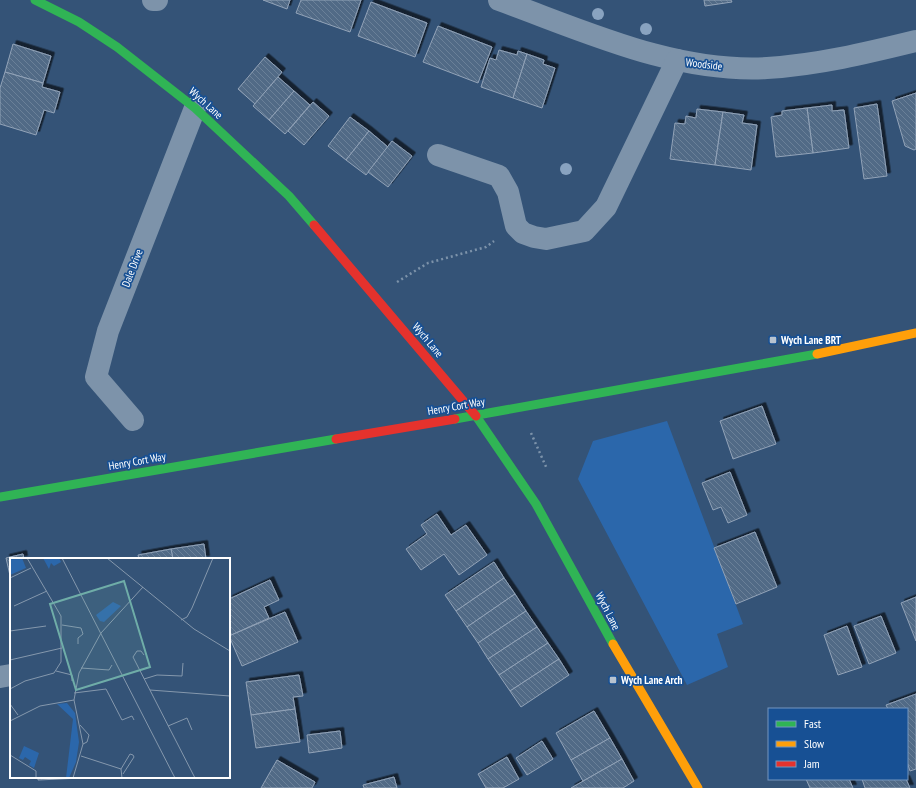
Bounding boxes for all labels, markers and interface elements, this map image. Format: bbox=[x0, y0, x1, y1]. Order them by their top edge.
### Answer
street label: Woodside bbox=[685, 55, 724, 73]
street label: Wych Lane bbox=[186, 84, 226, 122]
street label: Dale Drive bbox=[118, 247, 146, 289]
street label: Wych Lane bbox=[410, 320, 447, 360]
place label: Wych Lane BRT bbox=[780, 333, 842, 347]
marker: Wych Lane BRT bbox=[768, 335, 778, 345]
street label: Henry Cort Way bbox=[426, 394, 487, 418]
street label: Henry Cort Way bbox=[107, 449, 168, 473]
inset map bbox=[10, 558, 230, 778]
street label: Wych Lane bbox=[593, 590, 624, 633]
place label: Wych Lane Arch bbox=[620, 673, 683, 687]
marker: Wych Lane Arch bbox=[608, 675, 618, 685]
legend bbox=[768, 708, 908, 780]
text: Fast bbox=[804, 716, 822, 731]
text: Slow bbox=[804, 736, 825, 751]
text: Jam bbox=[803, 756, 820, 771]

